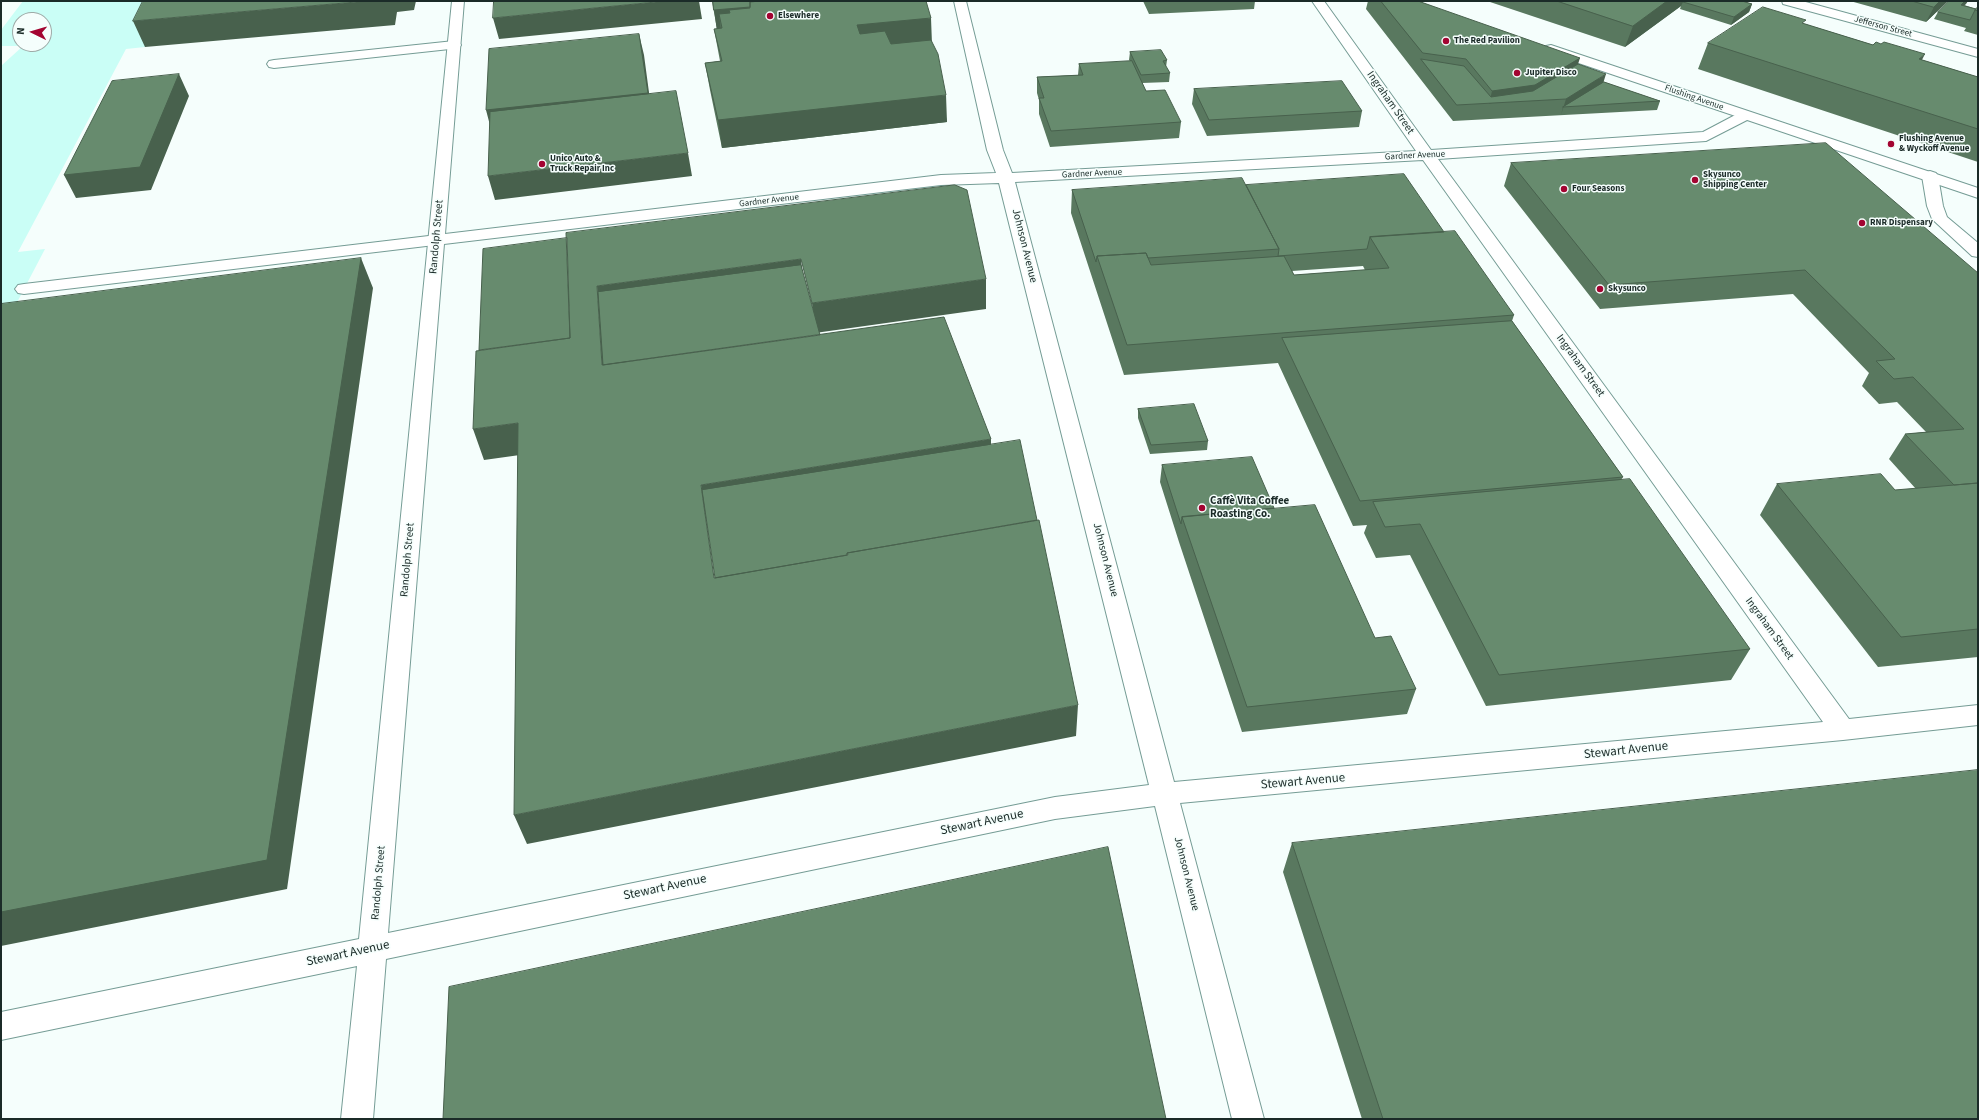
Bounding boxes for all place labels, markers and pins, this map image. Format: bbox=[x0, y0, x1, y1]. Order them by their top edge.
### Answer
marker: Elsewhere bbox=[765, 11, 775, 21]
place label: Elsewhere bbox=[778, 11, 819, 21]
marker: The Red Pavilion bbox=[1441, 36, 1451, 46]
place label: The Red Pavilion bbox=[1454, 36, 1520, 46]
marker: Jupiter Disco bbox=[1512, 68, 1522, 78]
place label: Jupiter Disco bbox=[1525, 68, 1577, 78]
place label: Flushing Avenue & Wyckoff Avenue bbox=[1899, 134, 1970, 155]
marker: Flushing Avenue & Wyckoff Avenue bbox=[1886, 139, 1896, 149]
place label: Unico Auto & Truck Repair Inc bbox=[550, 154, 614, 175]
marker: Unico Auto & Truck Repair Inc bbox=[537, 159, 547, 169]
place label: Skysunco Shipping Center bbox=[1703, 170, 1767, 191]
marker: Skysunco Shipping Center bbox=[1690, 175, 1700, 185]
marker: Four Seasons bbox=[1559, 184, 1569, 194]
place label: Four Seasons bbox=[1572, 184, 1624, 194]
marker: RNR Dispensary bbox=[1857, 218, 1867, 228]
place label: RNR Dispensary bbox=[1870, 218, 1933, 228]
marker: Skysunco bbox=[1595, 284, 1605, 294]
place label: Skysunco bbox=[1608, 284, 1646, 294]
place label: Caffè Vita Coffee Roasting Co. bbox=[1210, 495, 1289, 521]
marker: Caffè Vita Coffee Roasting Co. bbox=[1197, 503, 1207, 513]

